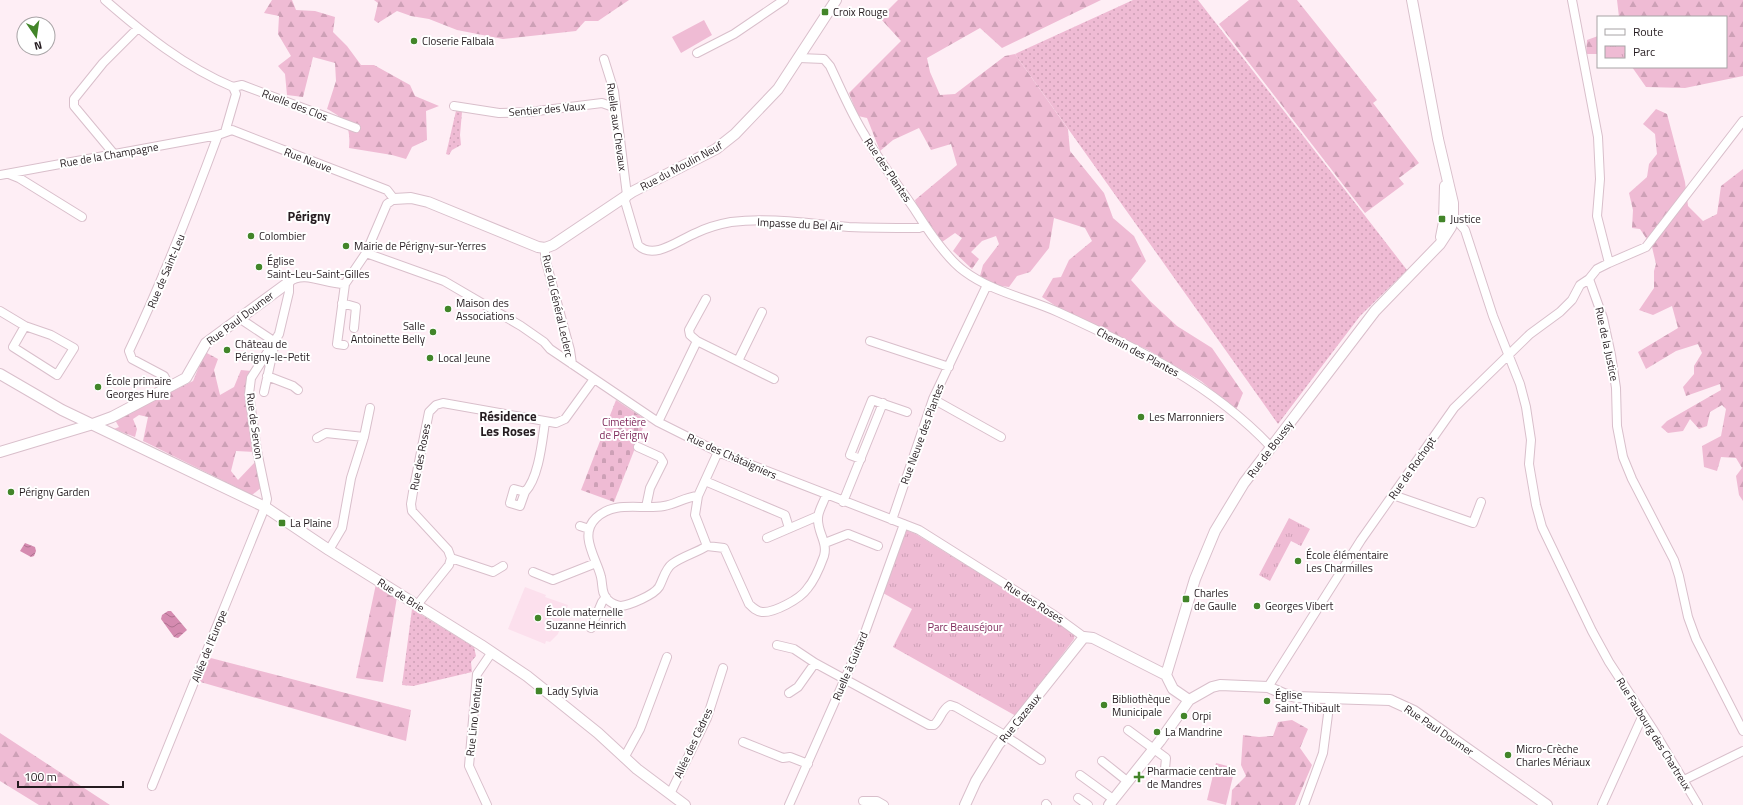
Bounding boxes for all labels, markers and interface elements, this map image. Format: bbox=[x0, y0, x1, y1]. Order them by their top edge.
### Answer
place label: Croix Rouge bbox=[833, 4, 888, 20]
marker: Croix Rouge bbox=[820, 7, 830, 17]
north arrow bbox=[16, 16, 56, 56]
legend bbox=[1597, 16, 1727, 68]
text: Route bbox=[1633, 22, 1663, 41]
place label: Closerie Falbala bbox=[422, 33, 495, 49]
marker: Closerie Falbala bbox=[409, 36, 419, 46]
text: N bbox=[33, 37, 44, 54]
text: Parc bbox=[1633, 42, 1655, 61]
street label: Ruelle aux Chevaux bbox=[603, 82, 631, 172]
street label: Ruelle des Clos bbox=[260, 85, 330, 125]
street label: Sentier des Vaux bbox=[508, 98, 586, 120]
street label: Rue des Plantes bbox=[861, 135, 915, 205]
street label: Rue du Moulin Neuf bbox=[637, 137, 725, 194]
street label: Rue de la Champagne bbox=[58, 138, 160, 172]
street label: Rue Neuve bbox=[282, 144, 335, 177]
district label: Périgny bbox=[287, 206, 331, 226]
place label: Justice bbox=[1450, 211, 1481, 227]
street label: Impasse du Bel Air bbox=[757, 214, 843, 234]
marker: Justice bbox=[1437, 214, 1447, 224]
place label: Colombier bbox=[259, 228, 306, 244]
street label: Rue de Saint-Leu bbox=[143, 231, 189, 311]
marker: Colombier bbox=[246, 231, 256, 241]
place label: Mairie de Périgny-sur-Yerres bbox=[354, 238, 486, 254]
marker: Mairie de Périgny-sur-Yerres bbox=[341, 241, 351, 251]
place label: Église Saint-Leu-Saint-Gilles bbox=[267, 253, 369, 282]
street label: Rue du Général Leclerc bbox=[538, 253, 578, 359]
marker: Église Saint-Leu-Saint-Gilles bbox=[254, 262, 264, 272]
street label: Rue Paul Doumer bbox=[203, 287, 277, 349]
place label: Maison des Associations bbox=[456, 295, 514, 324]
marker: Maison des Associations bbox=[443, 304, 453, 314]
street label: Rue de la Justice bbox=[1591, 305, 1623, 383]
place label: Salle Antoinette Belly bbox=[351, 318, 426, 347]
street label: Chemin des Plantes bbox=[1094, 324, 1182, 380]
marker: Salle Antoinette Belly bbox=[428, 327, 438, 337]
place label: Château de Périgny-le-Petit bbox=[235, 336, 310, 365]
marker: Château de Périgny-le-Petit bbox=[222, 345, 232, 355]
place label: Local Jeune bbox=[438, 350, 491, 366]
marker: Local Jeune bbox=[425, 353, 435, 363]
place label: École primaire Georges Hure bbox=[106, 373, 172, 402]
street label: Rue Neuve des Plantes bbox=[896, 381, 948, 487]
marker: École primaire Georges Hure bbox=[93, 382, 103, 392]
street label: Rue de Servon bbox=[242, 392, 268, 460]
district label: Résidence Les Roses bbox=[479, 406, 537, 441]
place label: Les Marronniers bbox=[1149, 409, 1224, 425]
marker: Les Marronniers bbox=[1136, 412, 1146, 422]
park label: Cimetière de Périgny bbox=[600, 414, 649, 443]
street label: Rue de Boussy bbox=[1243, 416, 1297, 481]
street label: Rue des Roses bbox=[406, 422, 434, 492]
street label: Rue des Châtaigniers bbox=[684, 429, 780, 483]
street label: Rue de Rochopt bbox=[1385, 433, 1440, 502]
place label: Périgny Garden bbox=[19, 484, 90, 500]
marker: Périgny Garden bbox=[6, 487, 16, 497]
place label: La Plaine bbox=[290, 515, 332, 531]
marker: La Plaine bbox=[277, 518, 287, 528]
place label: École élémentaire Les Charmilles bbox=[1306, 547, 1389, 576]
marker: École élémentaire Les Charmilles bbox=[1293, 556, 1303, 566]
street label: Rue de Brie bbox=[374, 574, 428, 616]
street label: Rue des Roses bbox=[1001, 577, 1067, 627]
place label: Charles de Gaulle bbox=[1194, 585, 1237, 614]
marker: Charles de Gaulle bbox=[1181, 594, 1191, 604]
place label: Georges Vibert bbox=[1265, 598, 1334, 614]
marker: Georges Vibert bbox=[1252, 601, 1262, 611]
place label: École maternelle Suzanne Heinrich bbox=[546, 604, 626, 633]
street label: Allée de l'Europe bbox=[187, 607, 231, 684]
marker: École maternelle Suzanne Heinrich bbox=[533, 613, 543, 623]
park label: Parc Beauséjour bbox=[927, 619, 1003, 635]
street label: Ruelle à Guitard bbox=[828, 629, 872, 703]
street label: Rue Faubourg des Chartreux bbox=[1613, 674, 1695, 794]
street label: Rue Lino Ventura bbox=[462, 676, 486, 757]
place label: Lady Sylvia bbox=[547, 683, 599, 699]
marker: Lady Sylvia bbox=[534, 686, 544, 696]
place label: Église Saint-Thibault bbox=[1275, 687, 1340, 716]
street label: Rue Cazeaux bbox=[995, 690, 1045, 746]
place label: Bibliothèque Municipale bbox=[1112, 691, 1171, 720]
marker: Église Saint-Thibault bbox=[1262, 696, 1272, 706]
marker: Bibliothèque Municipale bbox=[1099, 700, 1109, 710]
street label: Rue Paul Doumer bbox=[1401, 701, 1477, 759]
street label: Allée des Cèdres bbox=[670, 705, 716, 781]
place label: Orpi bbox=[1192, 708, 1211, 724]
marker: Orpi bbox=[1179, 711, 1189, 721]
place label: La Mandrine bbox=[1165, 724, 1223, 740]
marker: La Mandrine bbox=[1152, 727, 1162, 737]
place label: Micro-Crèche Charles Mériaux bbox=[1516, 741, 1590, 770]
marker: Micro-Crèche Charles Mériaux bbox=[1503, 750, 1513, 760]
scale bar bbox=[18, 763, 123, 789]
place label: Pharmacie centrale de Mandres bbox=[1147, 763, 1237, 792]
text: 100 m bbox=[24, 767, 57, 786]
marker: Pharmacie centrale de Mandres bbox=[1134, 772, 1144, 782]

